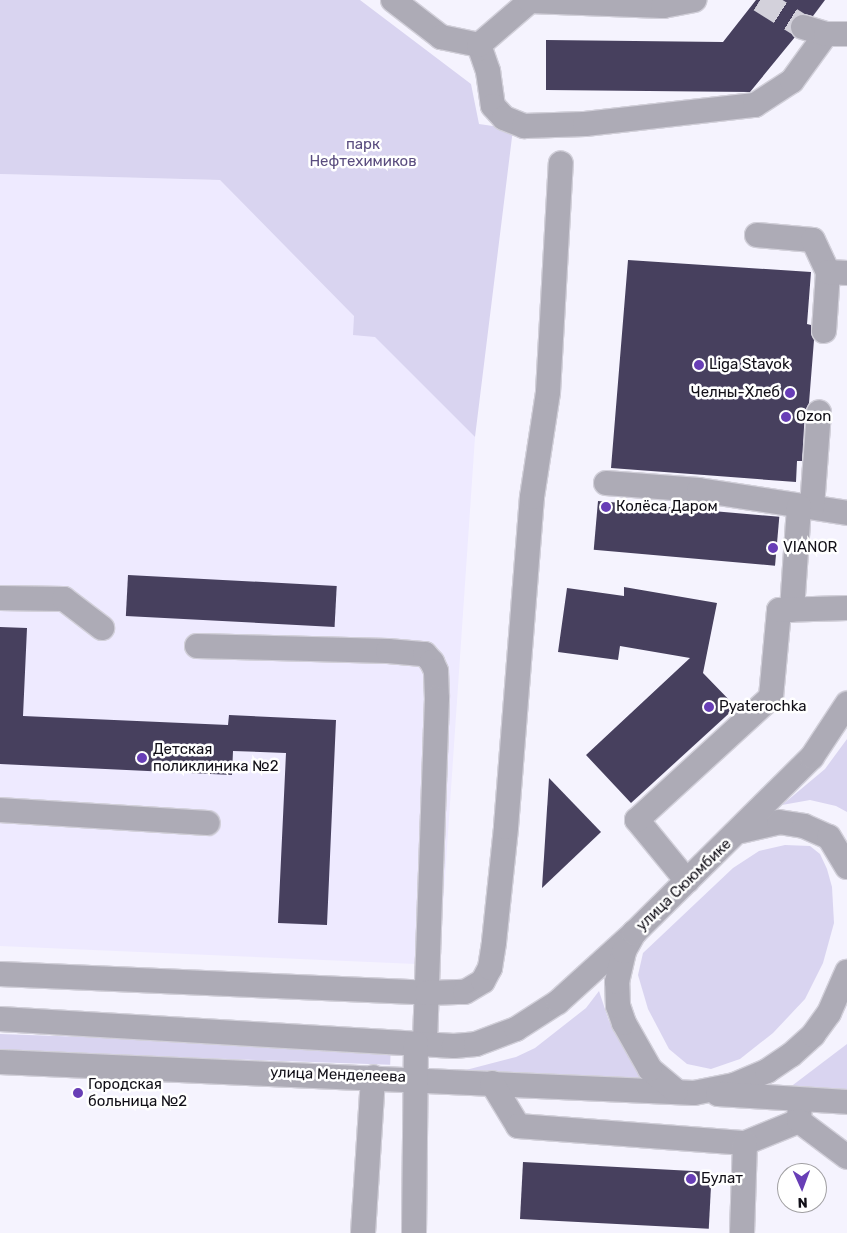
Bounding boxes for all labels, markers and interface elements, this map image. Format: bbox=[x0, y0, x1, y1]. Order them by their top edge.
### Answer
park label: парк Нефтехимиков bbox=[309, 135, 417, 170]
place label: Liga Stavok bbox=[709, 356, 790, 374]
marker: Liga Stavok bbox=[693, 359, 705, 371]
place label: Челны-Хлеб bbox=[691, 384, 780, 402]
marker: Челны-Хлеб bbox=[784, 387, 796, 399]
place label: Ozon bbox=[796, 408, 831, 426]
marker: Ozon bbox=[780, 411, 792, 423]
place label: Колёса Даром bbox=[616, 498, 718, 516]
marker: Колёса Даром bbox=[600, 501, 612, 513]
place label: VIANOR bbox=[783, 539, 837, 557]
marker: VIANOR bbox=[767, 542, 779, 554]
place label: Pyaterochka bbox=[719, 698, 807, 716]
marker: Pyaterochka bbox=[703, 701, 715, 713]
place label: Детская поликлиника №2 bbox=[153, 740, 278, 775]
marker: Детская поликлиника №2 bbox=[135, 751, 149, 765]
street label: улица Сююмбике bbox=[633, 835, 735, 935]
street label: улица Менделеева bbox=[270, 1064, 406, 1086]
place label: Городская больница №2 bbox=[88, 1075, 187, 1110]
marker: Городская больница №2 bbox=[72, 1087, 84, 1099]
north arrow bbox=[777, 1163, 827, 1213]
place label: Булат bbox=[701, 1170, 743, 1188]
marker: Булат bbox=[685, 1173, 697, 1185]
text: N bbox=[797, 1194, 808, 1211]

